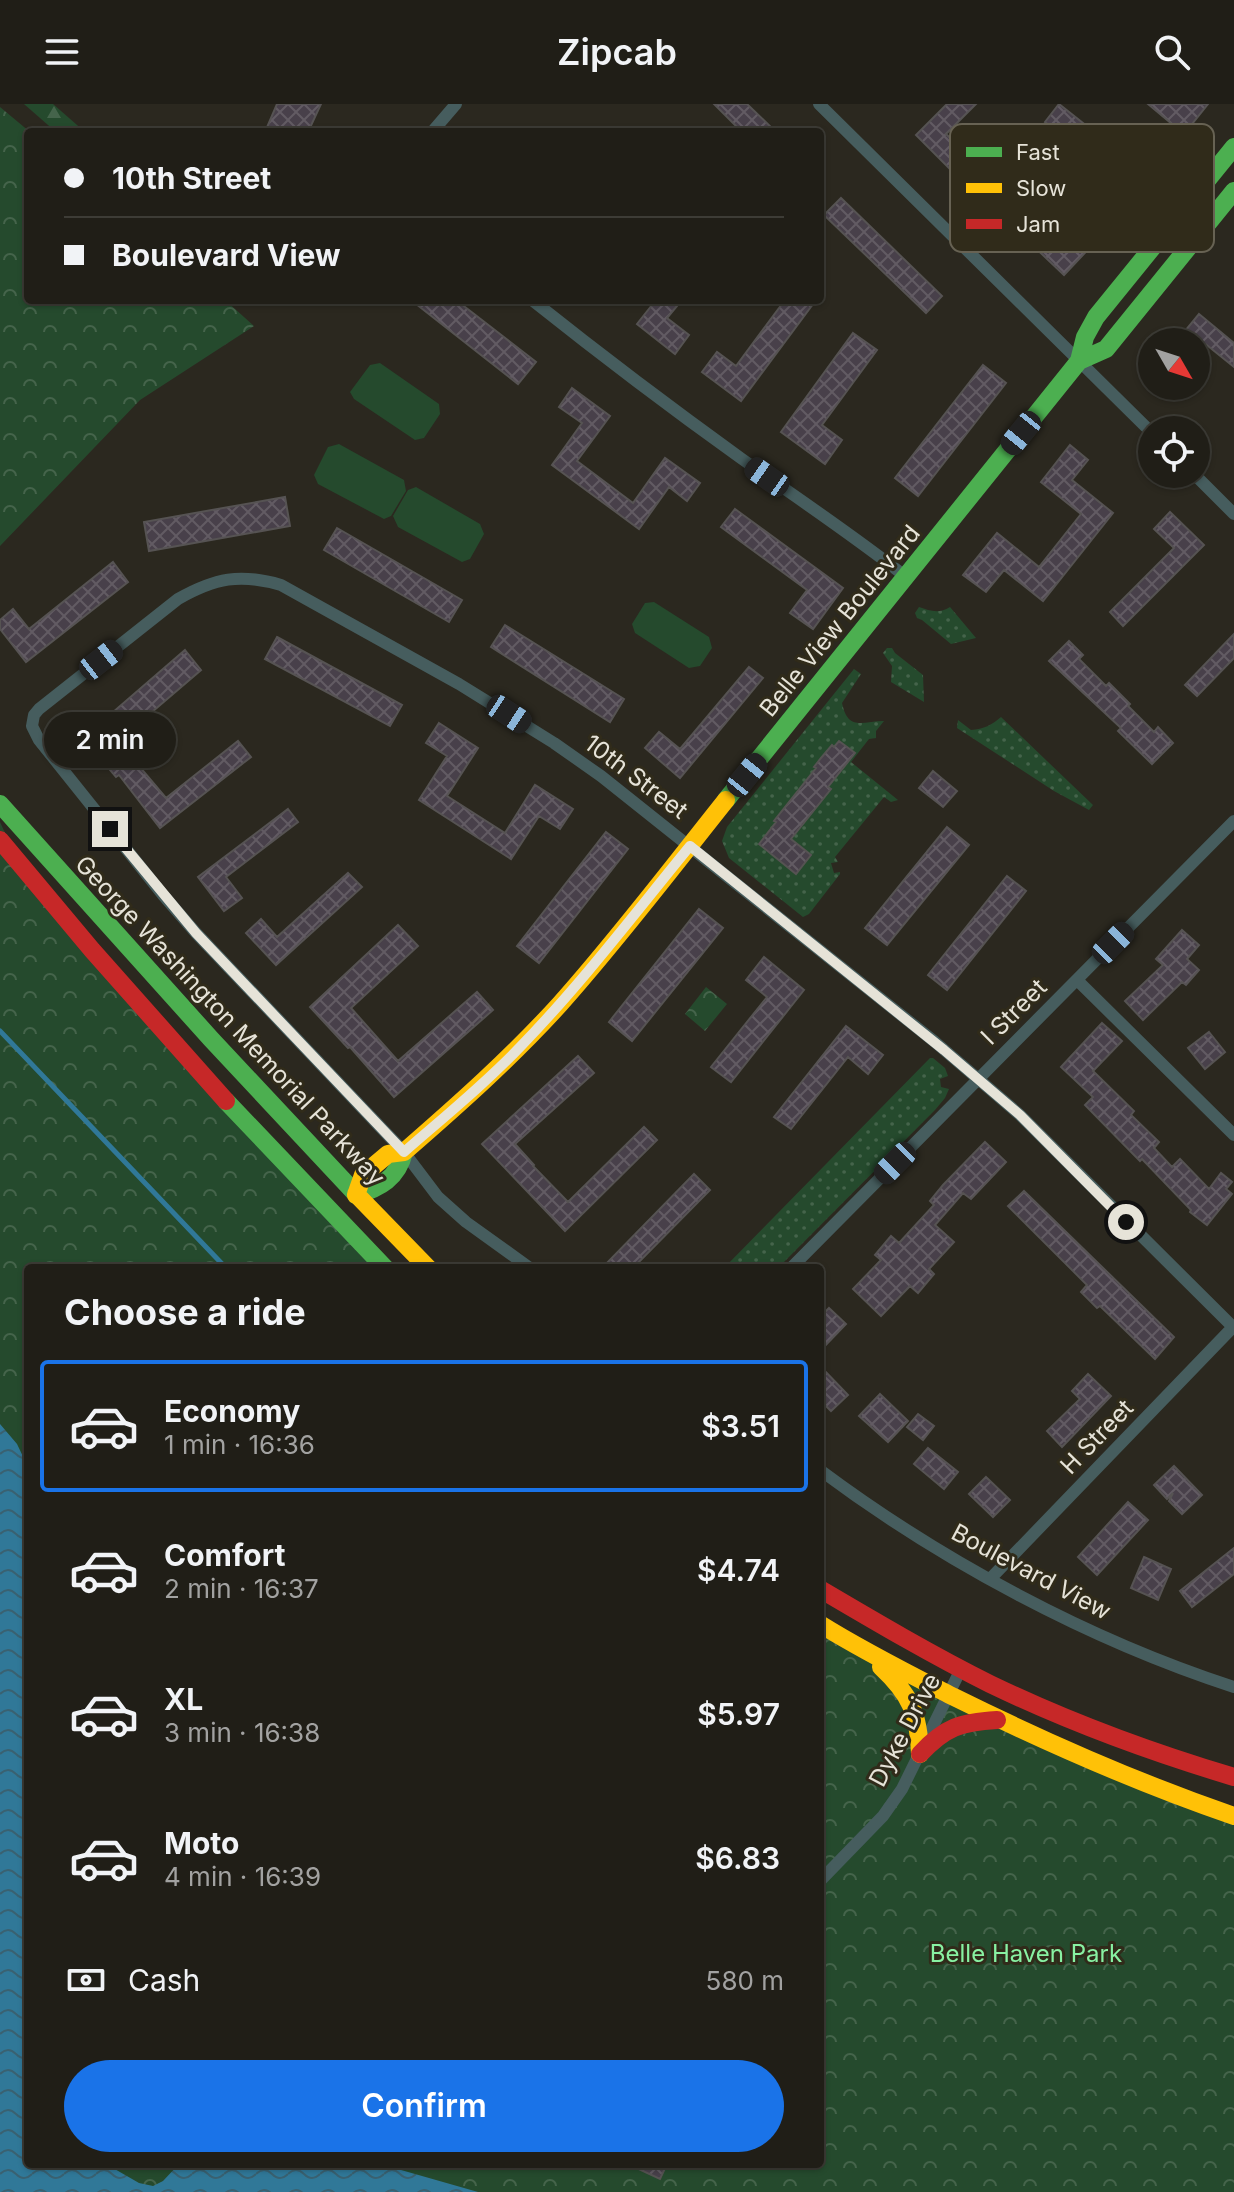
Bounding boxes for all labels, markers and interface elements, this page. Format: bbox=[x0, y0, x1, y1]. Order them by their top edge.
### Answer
icon: menu bbox=[40, 30, 84, 74]
text: Zipcab bbox=[557, 30, 677, 74]
icon: search bbox=[1150, 30, 1194, 74]
legend bbox=[950, 124, 1214, 252]
text: Fast bbox=[1016, 139, 1060, 165]
text: 10th Street bbox=[112, 160, 271, 196]
text: Slow bbox=[1016, 175, 1066, 201]
text: Jam bbox=[1016, 211, 1060, 237]
text: Boulevard View bbox=[112, 237, 341, 273]
north arrow bbox=[1138, 328, 1210, 400]
map controls bbox=[1138, 328, 1210, 488]
car bbox=[997, 407, 1045, 459]
button: locate bbox=[1138, 416, 1210, 488]
car bbox=[740, 453, 794, 501]
street label: Belle View Boulevard bbox=[753, 519, 926, 722]
car bbox=[75, 636, 127, 684]
car bbox=[482, 691, 536, 737]
callout: 2 min bbox=[44, 713, 176, 769]
text: 2 min bbox=[76, 724, 144, 755]
street label: 10th Street bbox=[579, 728, 694, 825]
car bbox=[723, 749, 771, 801]
route end bbox=[92, 811, 128, 847]
street label: George Washington Memorial Parkway bbox=[69, 850, 391, 1192]
car bbox=[1088, 918, 1138, 968]
street label: I Street bbox=[975, 973, 1053, 1051]
car bbox=[870, 1138, 920, 1188]
route start bbox=[1108, 1204, 1144, 1240]
text: Choose a ride bbox=[64, 1290, 306, 1334]
icon: car bbox=[68, 1390, 140, 1462]
text: Economy bbox=[164, 1393, 300, 1429]
street label: H Street bbox=[1054, 1393, 1139, 1480]
text: $3.51 bbox=[701, 1408, 780, 1444]
text: 1 min · 16:36 bbox=[164, 1429, 315, 1460]
street label: Boulevard View bbox=[947, 1517, 1116, 1626]
icon: car bbox=[68, 1534, 140, 1606]
text: Comfort bbox=[164, 1537, 285, 1573]
text: $4.74 bbox=[697, 1552, 780, 1588]
text: 2 min · 16:37 bbox=[164, 1573, 319, 1604]
street label: Dyke Drive bbox=[863, 1668, 946, 1791]
icon: car bbox=[68, 1678, 140, 1750]
text: XL bbox=[164, 1681, 203, 1717]
text: $5.97 bbox=[697, 1696, 780, 1732]
text: 3 min · 16:38 bbox=[164, 1717, 320, 1748]
icon: car bbox=[68, 1822, 140, 1894]
text: Moto bbox=[164, 1825, 239, 1861]
text: $6.83 bbox=[695, 1840, 780, 1876]
text: 4 min · 16:39 bbox=[164, 1861, 321, 1892]
park label: Belle Haven Park bbox=[930, 1939, 1122, 1968]
icon: cash bbox=[64, 1958, 108, 2002]
text: Cash bbox=[128, 1962, 200, 1998]
text: 580 m bbox=[706, 1965, 784, 1996]
button: Confirm bbox=[64, 2060, 784, 2152]

